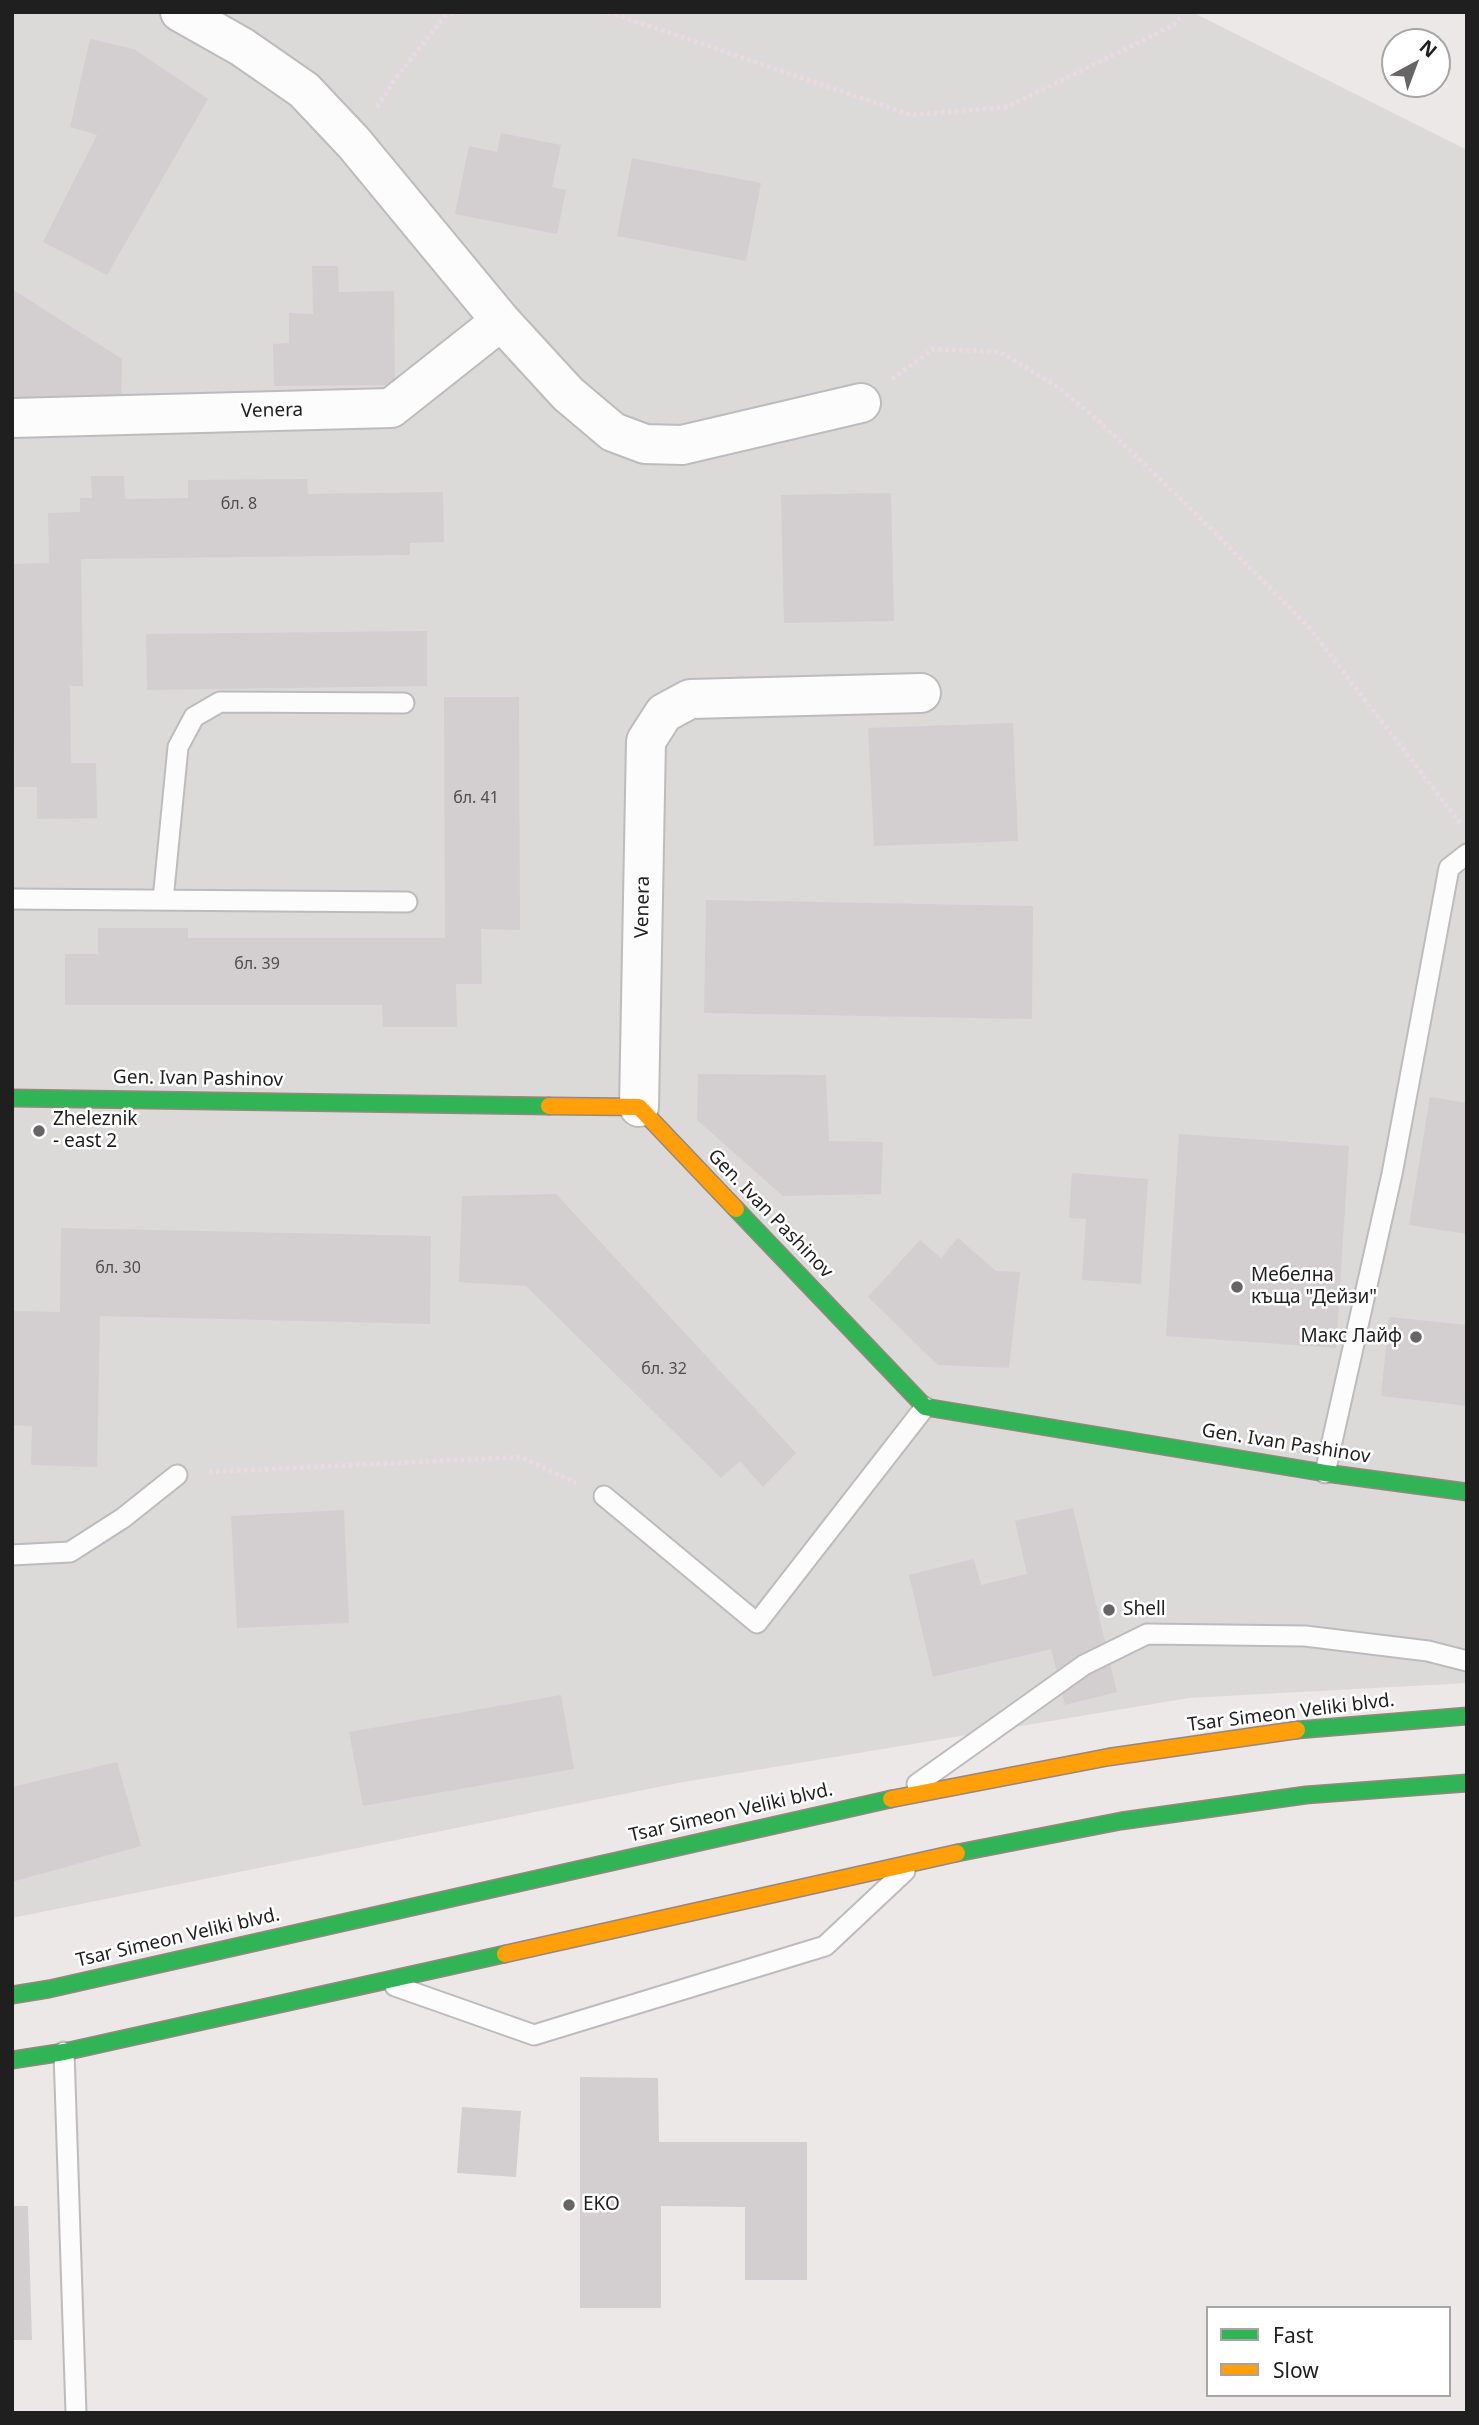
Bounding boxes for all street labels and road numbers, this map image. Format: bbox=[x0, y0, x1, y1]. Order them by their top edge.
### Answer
street label: Venera bbox=[241, 399, 303, 423]
street label: Venera bbox=[631, 876, 655, 938]
street label: Gen. Ivan Pashinov bbox=[113, 1066, 283, 1092]
street label: Gen. Ivan Pashinov bbox=[703, 1145, 837, 1283]
street label: Gen. Ivan Pashinov bbox=[1200, 1419, 1372, 1469]
street label: Tsar Simeon Veliki blvd. bbox=[1186, 1689, 1396, 1737]
street label: Tsar Simeon Veliki blvd. bbox=[627, 1778, 835, 1848]
street label: Tsar Simeon Veliki blvd. bbox=[74, 1903, 282, 1973]

